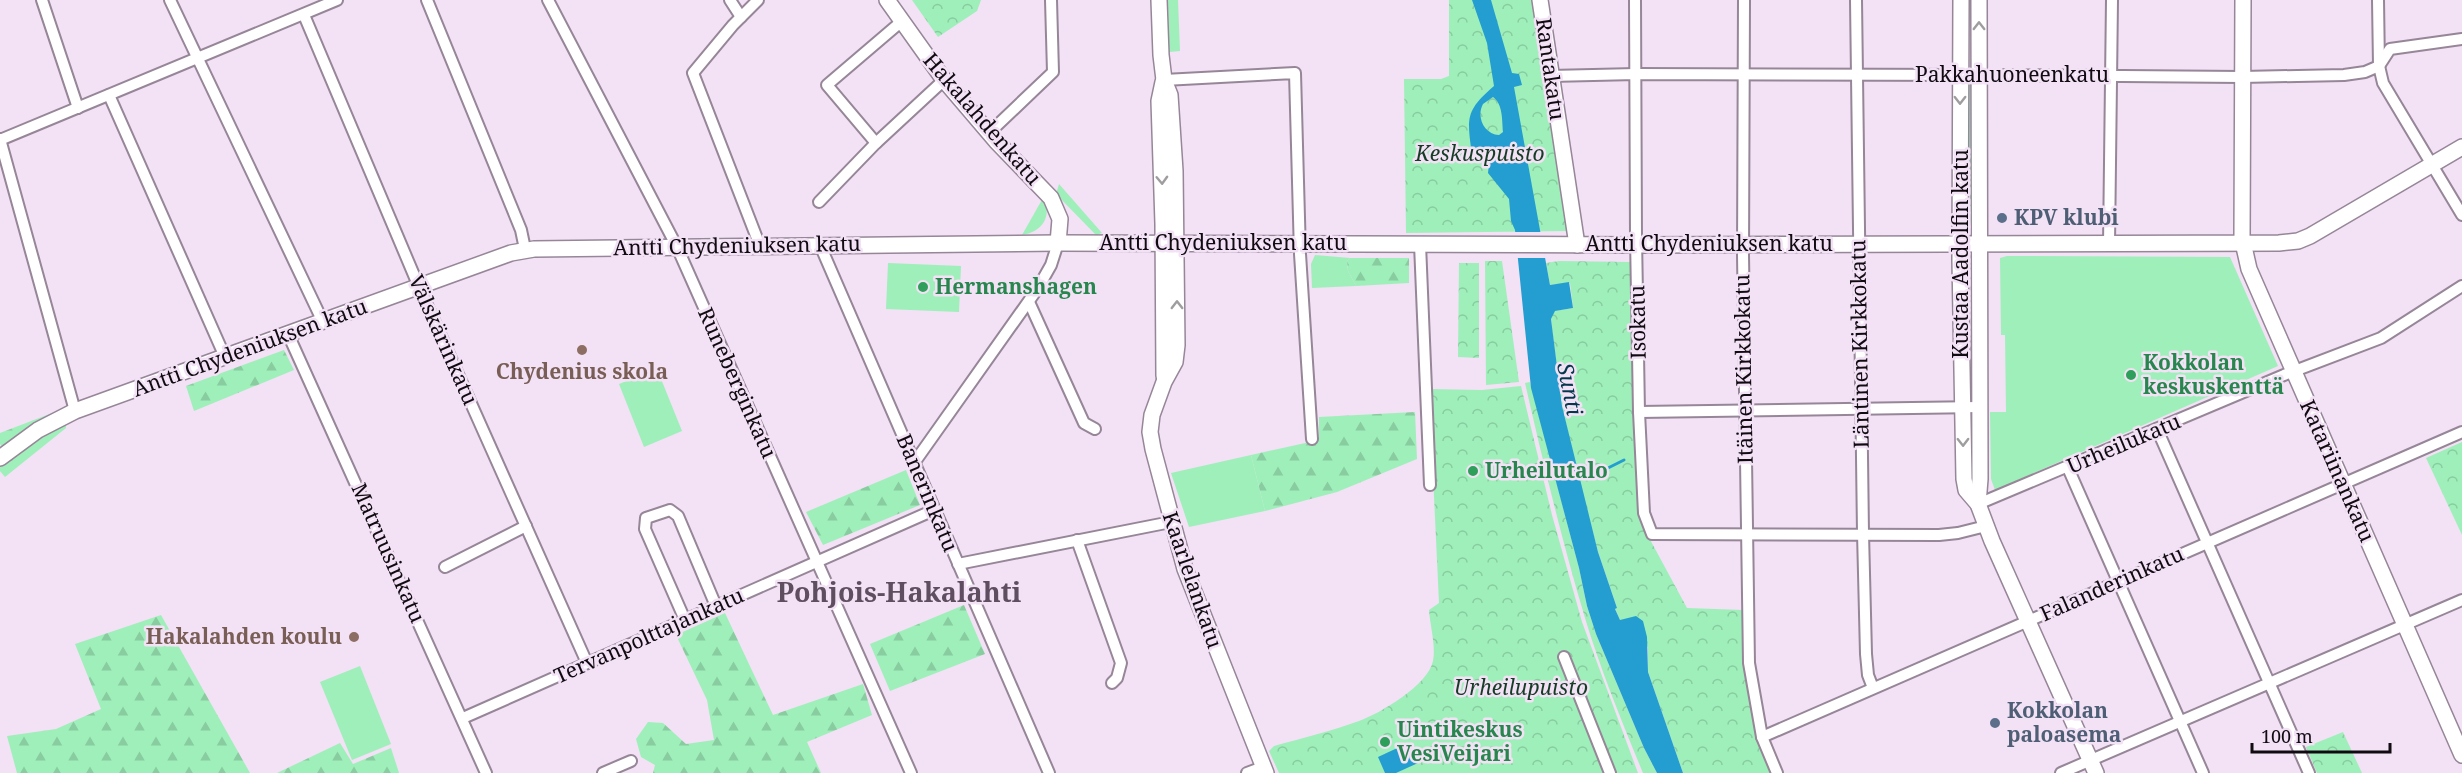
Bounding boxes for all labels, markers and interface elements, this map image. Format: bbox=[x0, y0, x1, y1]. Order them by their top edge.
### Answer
street label: Rantakatu bbox=[1530, 16, 1572, 122]
one-way arrow bbox=[1973, 21, 1985, 30]
street label: Hakalahdenkatu bbox=[917, 46, 1048, 190]
street label: Pakkahuoneenkatu bbox=[1915, 60, 2109, 88]
one-way arrow bbox=[1954, 96, 1966, 105]
park label: Keskuspuisto bbox=[1414, 139, 1545, 167]
street label: Kustaa Aadolfin katu bbox=[1946, 149, 1974, 359]
one-way arrow bbox=[1155, 175, 1168, 184]
place label: KPV klubi bbox=[2014, 203, 2119, 231]
marker: KPV klubi bbox=[1995, 211, 2009, 225]
street label: Antti Chydeniuksen katu bbox=[1099, 228, 1347, 256]
street label: Antti Chydeniuksen katu bbox=[613, 229, 861, 261]
street label: Antti Chydeniuksen katu bbox=[1585, 229, 1833, 257]
street label: Läntinen Kirkkokatu bbox=[1843, 239, 1875, 449]
street label: Välskärinkatu bbox=[403, 270, 485, 409]
place label: Hermanshagen bbox=[935, 272, 1097, 300]
street label: Itäinen Kirkkokatu bbox=[1727, 274, 1759, 464]
marker: Hermanshagen bbox=[916, 280, 930, 294]
street label: Isokatu bbox=[1622, 285, 1652, 359]
street label: Antti Chydeniuksen katu bbox=[129, 292, 371, 403]
one-way arrow bbox=[1171, 301, 1183, 310]
street label: Runeberginkatu bbox=[692, 303, 784, 462]
marker: Chydenius skola bbox=[575, 343, 589, 357]
place label: Kokkolan keskuskenttä bbox=[2143, 348, 2284, 400]
place label: Chydenius skola bbox=[496, 357, 668, 385]
water label: Sunti bbox=[1551, 360, 1591, 418]
marker: Kokkolan keskuskenttä bbox=[2124, 368, 2138, 382]
street label: Katariinankatu bbox=[2294, 395, 2382, 546]
street label: Urheilukatu bbox=[2062, 407, 2185, 480]
street label: Banerinkatu bbox=[891, 429, 965, 556]
one-way arrow bbox=[1957, 438, 1969, 447]
place label: Urheilutalo bbox=[1485, 456, 1608, 484]
marker: Urheilutalo bbox=[1466, 464, 1480, 478]
street label: Matruusinkatu bbox=[346, 478, 432, 627]
street label: Kaarlelankatu bbox=[1156, 508, 1229, 652]
street label: Falanderinkatu bbox=[2035, 539, 2188, 627]
district label: Pohjois-Hakalahti bbox=[777, 573, 1022, 610]
street label: Tervanpolttajankatu bbox=[549, 581, 748, 690]
place label: Hakalahden koulu bbox=[146, 622, 342, 650]
marker: Hakalahden koulu bbox=[347, 630, 361, 644]
park label: Urheilupuisto bbox=[1454, 673, 1588, 701]
place label: Kokkolan paloasema bbox=[2007, 696, 2121, 748]
place label: Uintikeskus VesiVeijari bbox=[1397, 715, 1523, 767]
marker: Kokkolan paloasema bbox=[1988, 716, 2002, 730]
scale bar bbox=[2252, 716, 2390, 754]
text: 100 m bbox=[2261, 724, 2313, 748]
marker: Uintikeskus VesiVeijari bbox=[1378, 735, 1392, 749]

